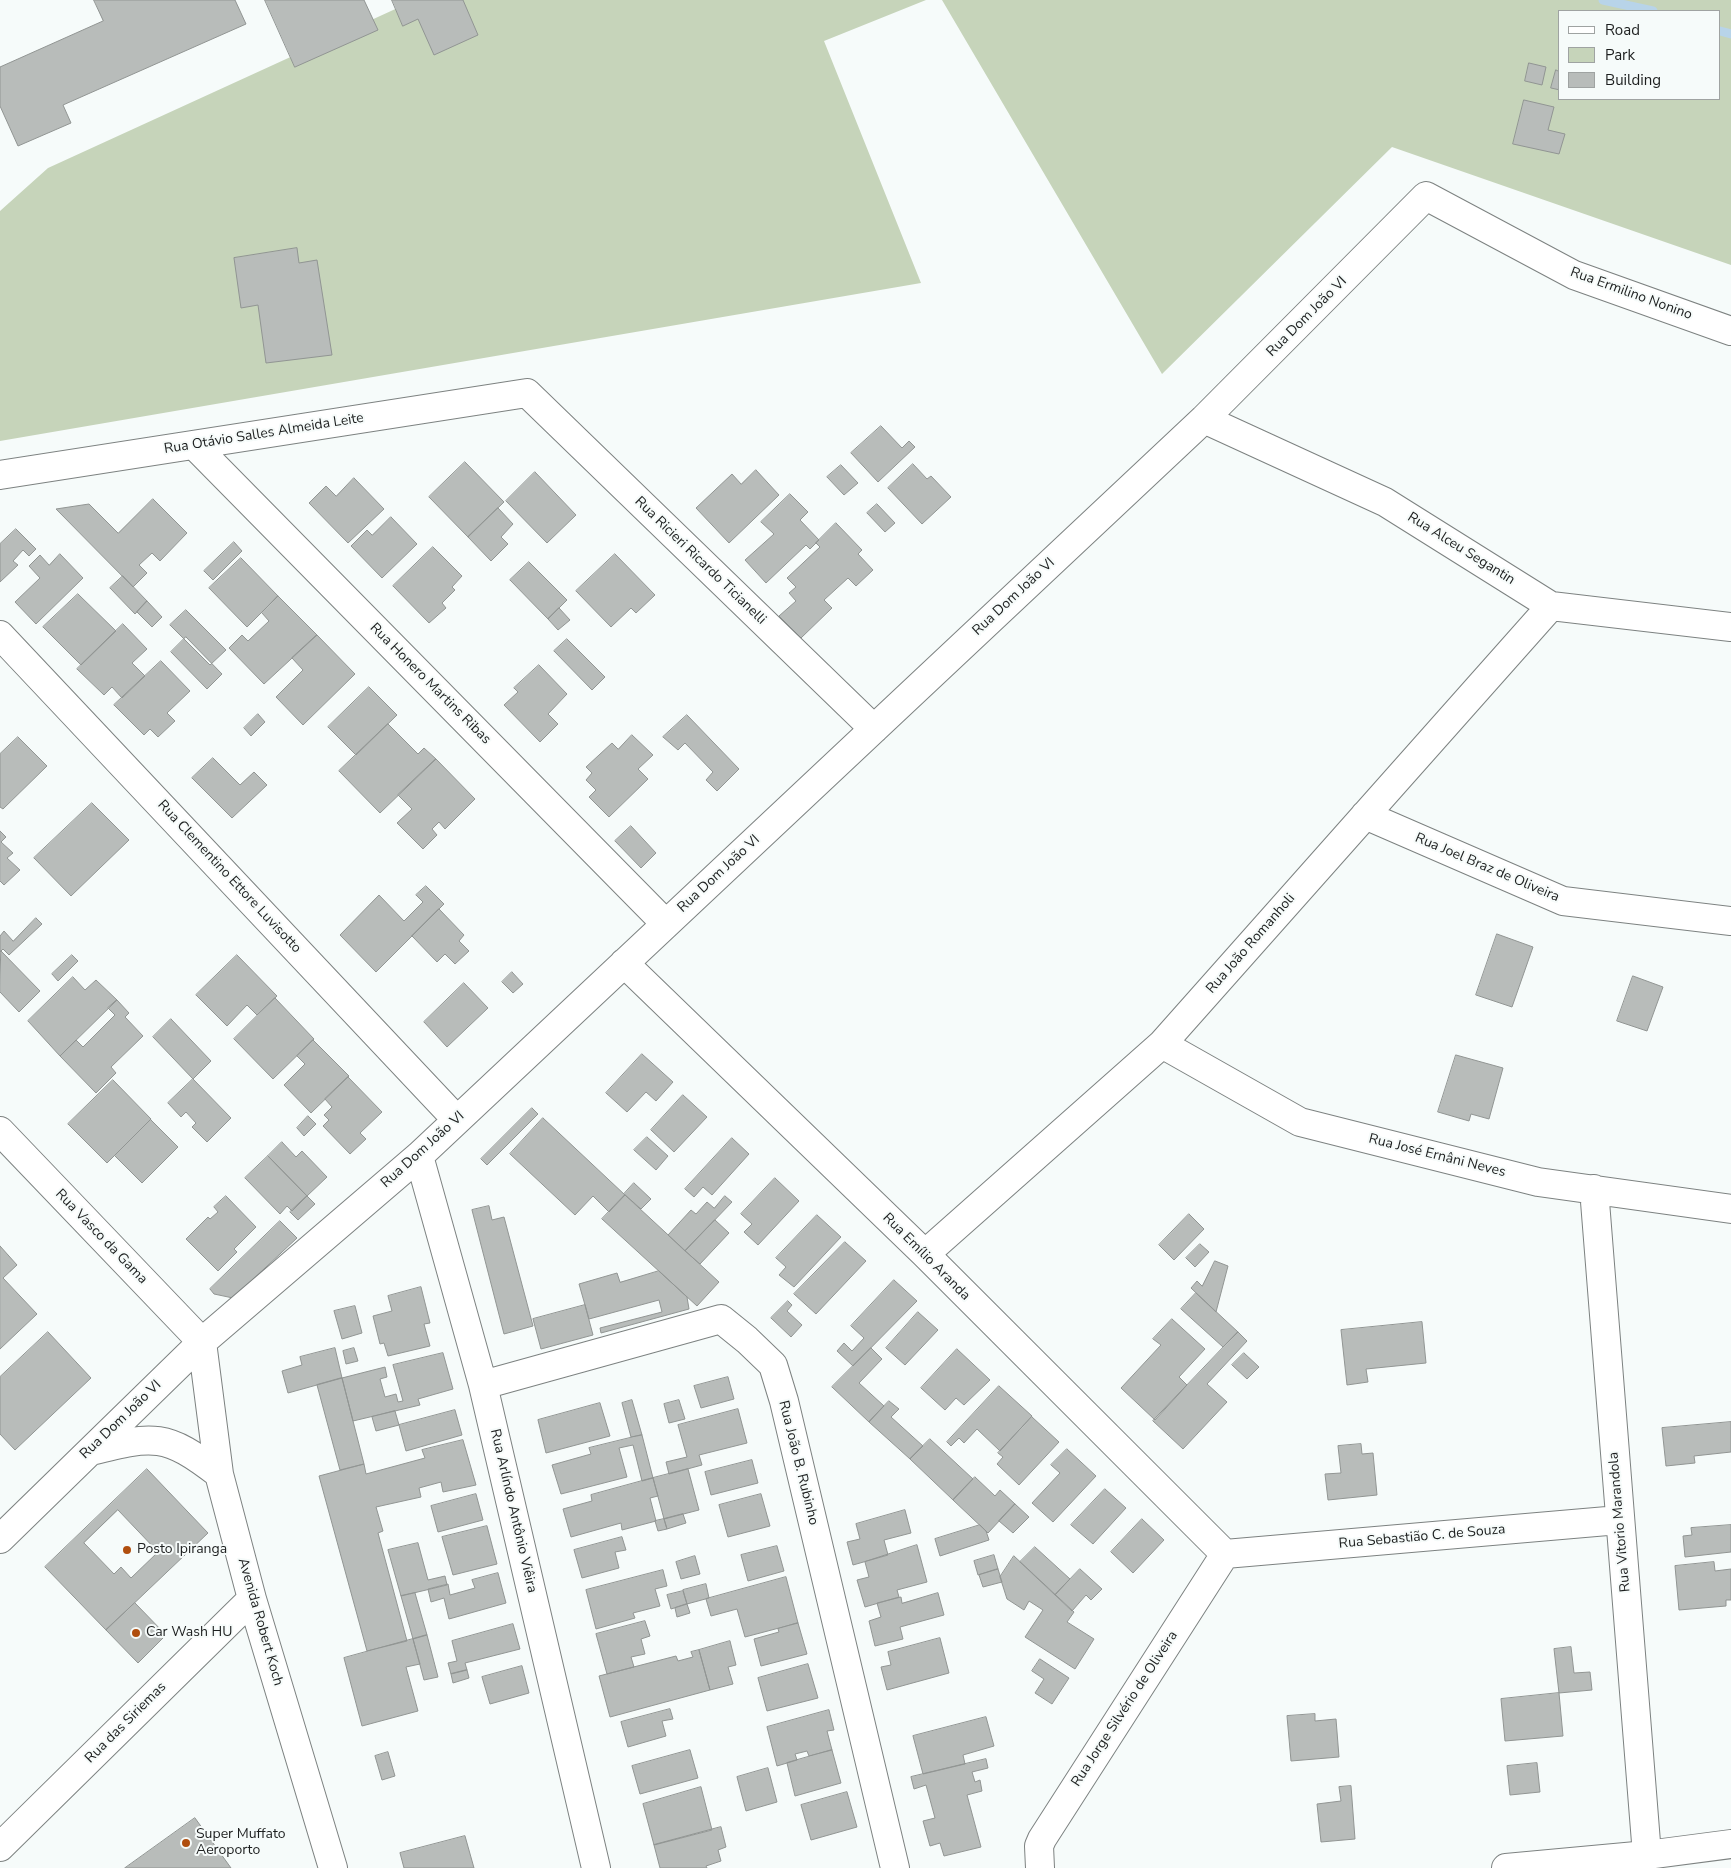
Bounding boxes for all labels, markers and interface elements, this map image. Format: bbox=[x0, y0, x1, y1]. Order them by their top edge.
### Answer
legend bbox=[1558, 10, 1721, 100]
text: Road bbox=[1605, 20, 1640, 40]
text: Park bbox=[1605, 45, 1635, 65]
text: Building bbox=[1605, 70, 1661, 90]
street label: Rua Ermilino Nonino bbox=[1568, 264, 1694, 324]
street label: Rua Dom João VI bbox=[1263, 273, 1351, 361]
street label: Rua Otávio Salles Almeida Leite bbox=[163, 410, 365, 458]
street label: Rua Ricieri Ricardo Ticianelli bbox=[631, 494, 769, 628]
street label: Rua Alceu Segantin bbox=[1404, 509, 1518, 589]
street label: Rua Dom João VI bbox=[969, 555, 1059, 639]
street label: Rua Honero Martins Ribas bbox=[366, 620, 494, 748]
street label: Rua Clementino Ettore Luvisotto bbox=[154, 797, 304, 957]
street label: Rua Joel Braz de Oliveira bbox=[1412, 830, 1562, 906]
street label: Rua Dom João VI bbox=[674, 832, 764, 916]
street label: Rua João Romanholi bbox=[1203, 891, 1299, 997]
street label: Rua Dom João VI bbox=[378, 1108, 468, 1192]
street label: Rua José Ernâni Neves bbox=[1367, 1131, 1507, 1181]
street label: Rua Vasco da Gama bbox=[51, 1186, 151, 1288]
street label: Rua Emílio Aranda bbox=[879, 1210, 973, 1304]
street label: Rua Dom João VI bbox=[77, 1377, 165, 1463]
street label: Rua João B. Rubinho bbox=[774, 1399, 822, 1527]
street label: Rua Arlíndo Antônio Viêira bbox=[486, 1427, 540, 1595]
street label: Rua Vitorio Marandola bbox=[1606, 1451, 1634, 1593]
street label: Rua Sebastião C. de Souza bbox=[1338, 1521, 1506, 1553]
place label: Posto Ipiranga bbox=[137, 1542, 227, 1558]
marker: Posto Ipiranga bbox=[121, 1544, 133, 1556]
street label: Avenida Robert Koch bbox=[234, 1556, 286, 1688]
place label: Car Wash HU bbox=[146, 1625, 232, 1641]
marker: Car Wash HU bbox=[130, 1627, 142, 1639]
street label: Rua Jorge Silvério de Oliveira bbox=[1068, 1628, 1182, 1790]
street label: Rua das Siriemas bbox=[82, 1679, 170, 1767]
place label: Super Muffato Aeroporto bbox=[196, 1827, 286, 1860]
marker: Super Muffato Aeroporto bbox=[180, 1837, 192, 1849]

